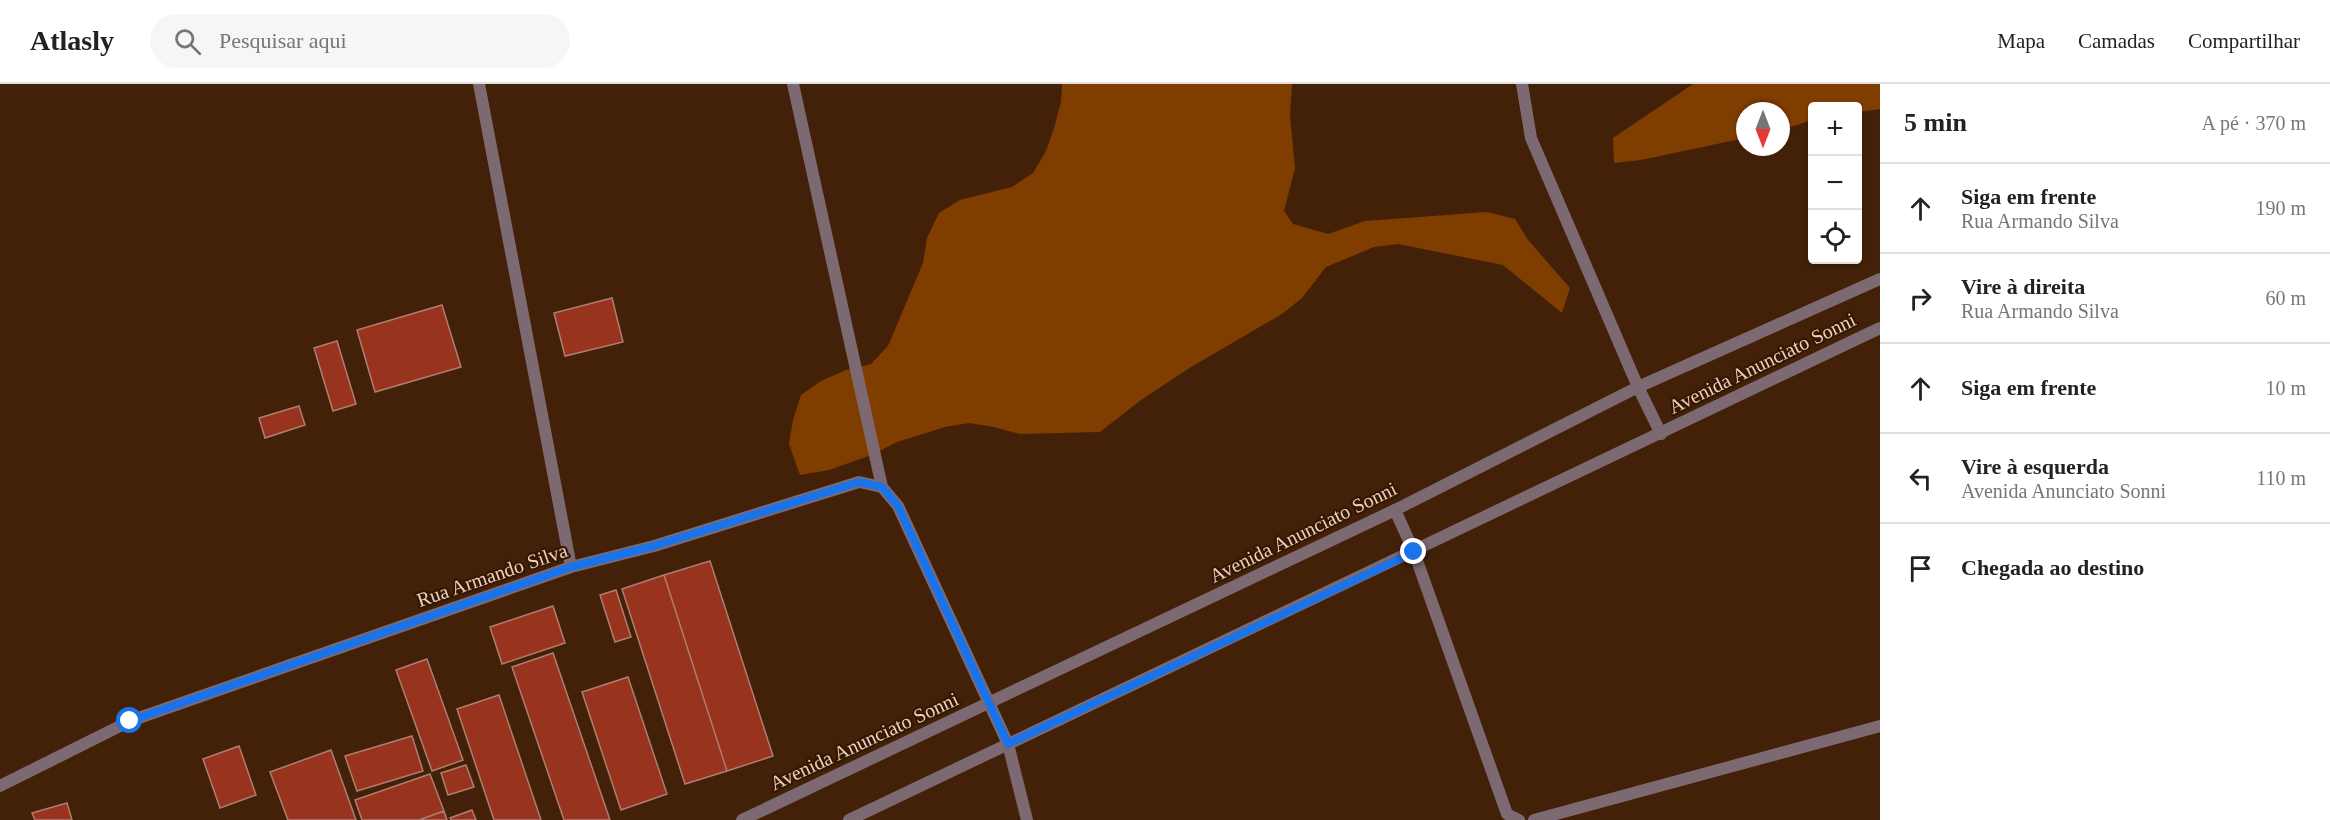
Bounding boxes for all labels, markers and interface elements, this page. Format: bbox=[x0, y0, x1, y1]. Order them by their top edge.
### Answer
search box bbox=[150, 14, 570, 68]
text: Atlasly bbox=[30, 25, 114, 56]
icon: search bbox=[171, 25, 204, 58]
text: Pesquisar aqui bbox=[219, 28, 347, 53]
text: Mapa bbox=[1997, 29, 2045, 53]
text: Camadas bbox=[2078, 29, 2155, 53]
text: Compartilhar bbox=[2188, 29, 2300, 53]
north arrow bbox=[1736, 102, 1790, 156]
map controls bbox=[1808, 102, 1862, 264]
button: + bbox=[1808, 102, 1862, 156]
text: 5 min bbox=[1904, 108, 1967, 137]
text: A pé · 370 m bbox=[2202, 112, 2306, 134]
button: − bbox=[1808, 156, 1862, 210]
text: Siga em frente bbox=[1961, 184, 2096, 209]
icon: ahead bbox=[1904, 192, 1937, 225]
text: 190 m bbox=[2255, 197, 2306, 219]
button: locate bbox=[1808, 210, 1862, 264]
text: Rua Armando Silva bbox=[1961, 210, 2119, 232]
text: Vire à direita bbox=[1961, 274, 2085, 299]
icon: right bbox=[1904, 282, 1937, 315]
text: 60 m bbox=[2265, 287, 2306, 309]
text: Rua Armando Silva bbox=[1961, 300, 2119, 322]
street label: Avenida Anunciato Sonni bbox=[1665, 308, 1859, 418]
icon: ahead bbox=[1904, 372, 1937, 405]
text: Siga em frente bbox=[1961, 375, 2096, 400]
text: 10 m bbox=[2265, 377, 2306, 399]
text: Vire à esquerda bbox=[1961, 454, 2109, 479]
icon: left bbox=[1904, 462, 1937, 495]
text: 110 m bbox=[2256, 467, 2306, 489]
street label: Avenida Anunciato Sonni bbox=[1206, 477, 1400, 587]
text: Avenida Anunciato Sonni bbox=[1961, 480, 2166, 502]
route end bbox=[1400, 538, 1426, 564]
street label: Rua Armando Silva bbox=[414, 539, 570, 611]
icon: arrive bbox=[1904, 552, 1937, 585]
text: Chegada ao destino bbox=[1961, 555, 2144, 580]
street label: Avenida Anunciato Sonni bbox=[766, 687, 962, 794]
route start bbox=[116, 707, 142, 733]

